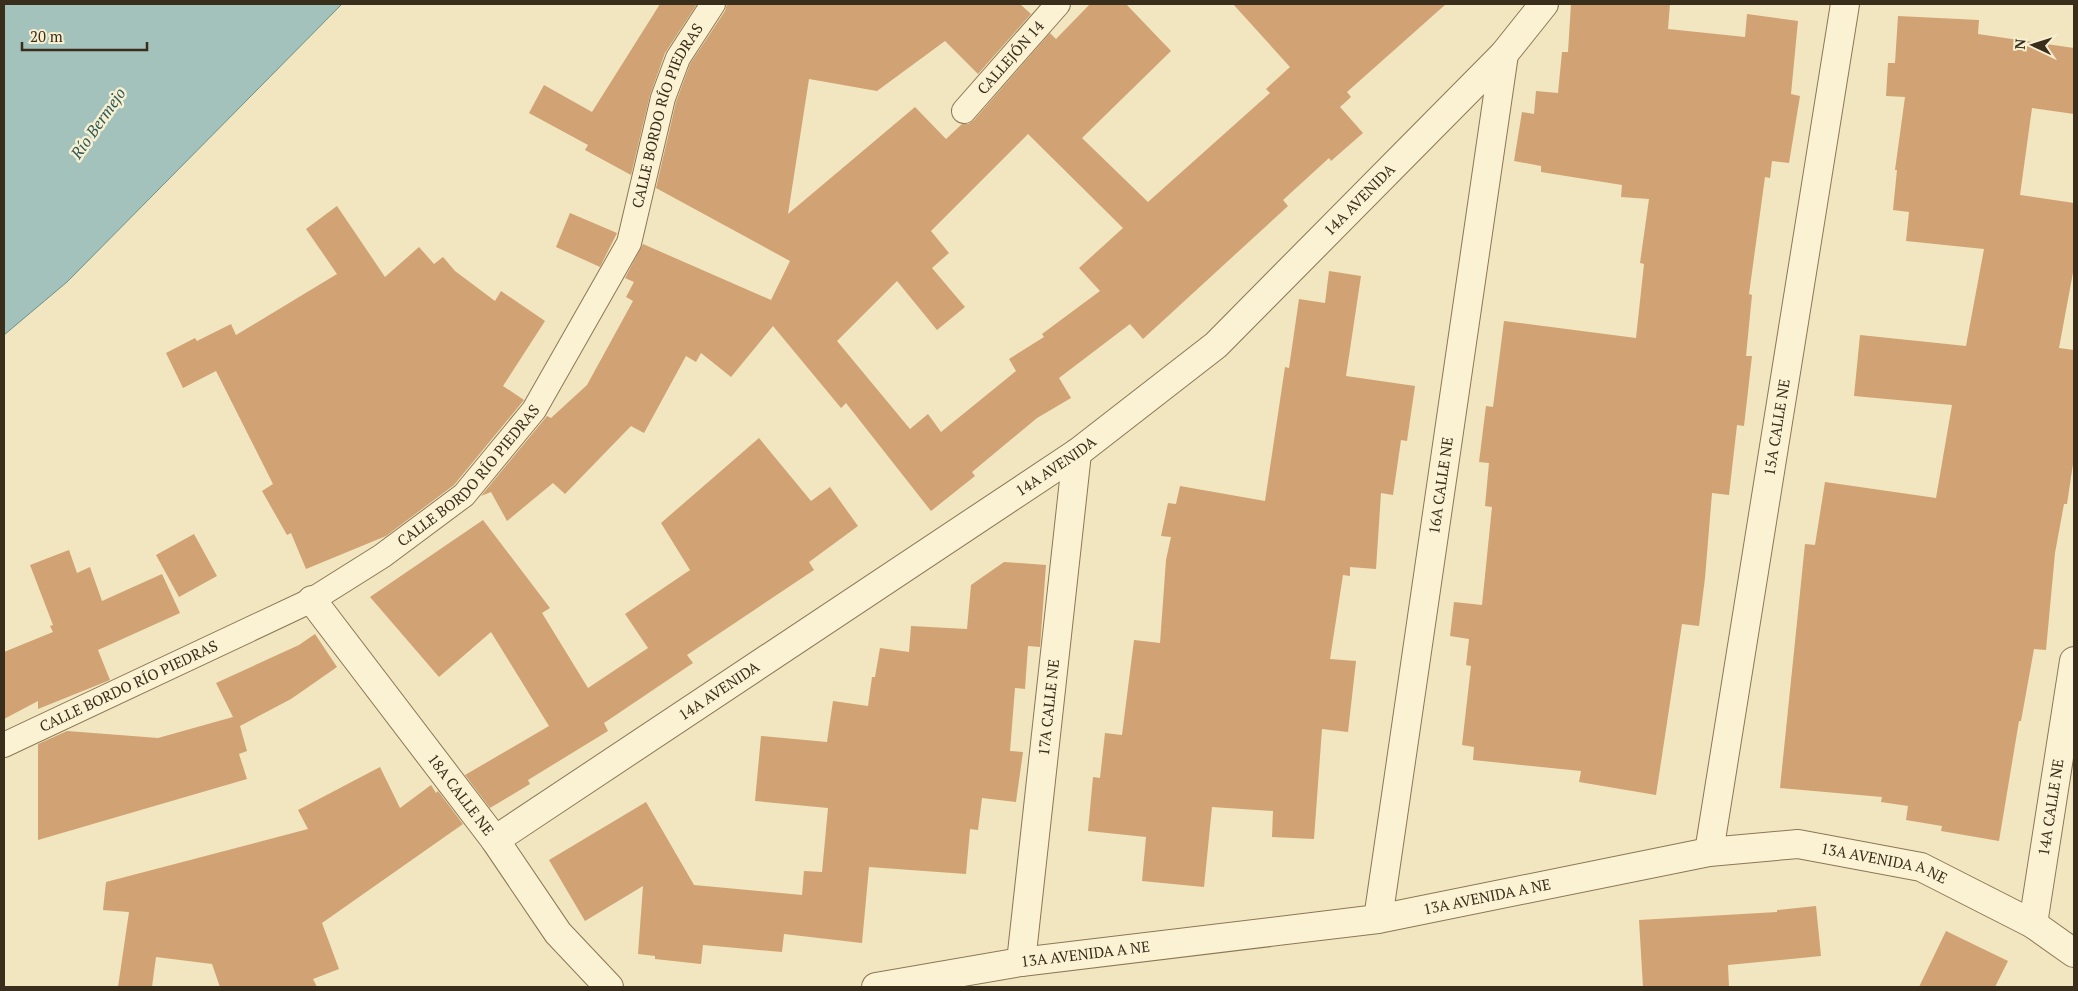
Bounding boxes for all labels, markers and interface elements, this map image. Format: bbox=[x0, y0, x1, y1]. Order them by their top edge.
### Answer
street label: CALLEJÓN 14 bbox=[972, 16, 1048, 98]
street label: CALLE BORDO RÍO PIEDRAS bbox=[627, 19, 707, 210]
scale bar bbox=[22, 20, 148, 52]
north arrow bbox=[2008, 20, 2058, 70]
text: 20 m bbox=[30, 26, 63, 46]
text: N bbox=[2010, 38, 2029, 50]
water label: Río Bermejo bbox=[65, 83, 131, 164]
street label: 14A AVENIDA bbox=[1319, 159, 1399, 239]
street label: 15A CALLE NE bbox=[1758, 377, 1794, 477]
street label: CALLE BORDO RÍO PIEDRAS bbox=[393, 400, 543, 550]
street label: 14A AVENIDA bbox=[1011, 430, 1100, 500]
street label: 16A CALLE NE bbox=[1423, 436, 1457, 535]
street label: CALLE BORDO RÍO PIEDRAS bbox=[36, 635, 221, 736]
street label: 14A AVENIDA bbox=[674, 656, 763, 724]
street label: 17A CALLE NE bbox=[1033, 658, 1063, 757]
street label: 18A CALLE NE bbox=[424, 749, 499, 839]
street label: 14A CALLE NE bbox=[2033, 757, 2068, 857]
street label: 13A AVENIDA A NE bbox=[1819, 837, 1951, 888]
street label: 13A AVENIDA A NE bbox=[1421, 873, 1552, 919]
street label: 13A AVENIDA A NE bbox=[1020, 936, 1151, 971]

